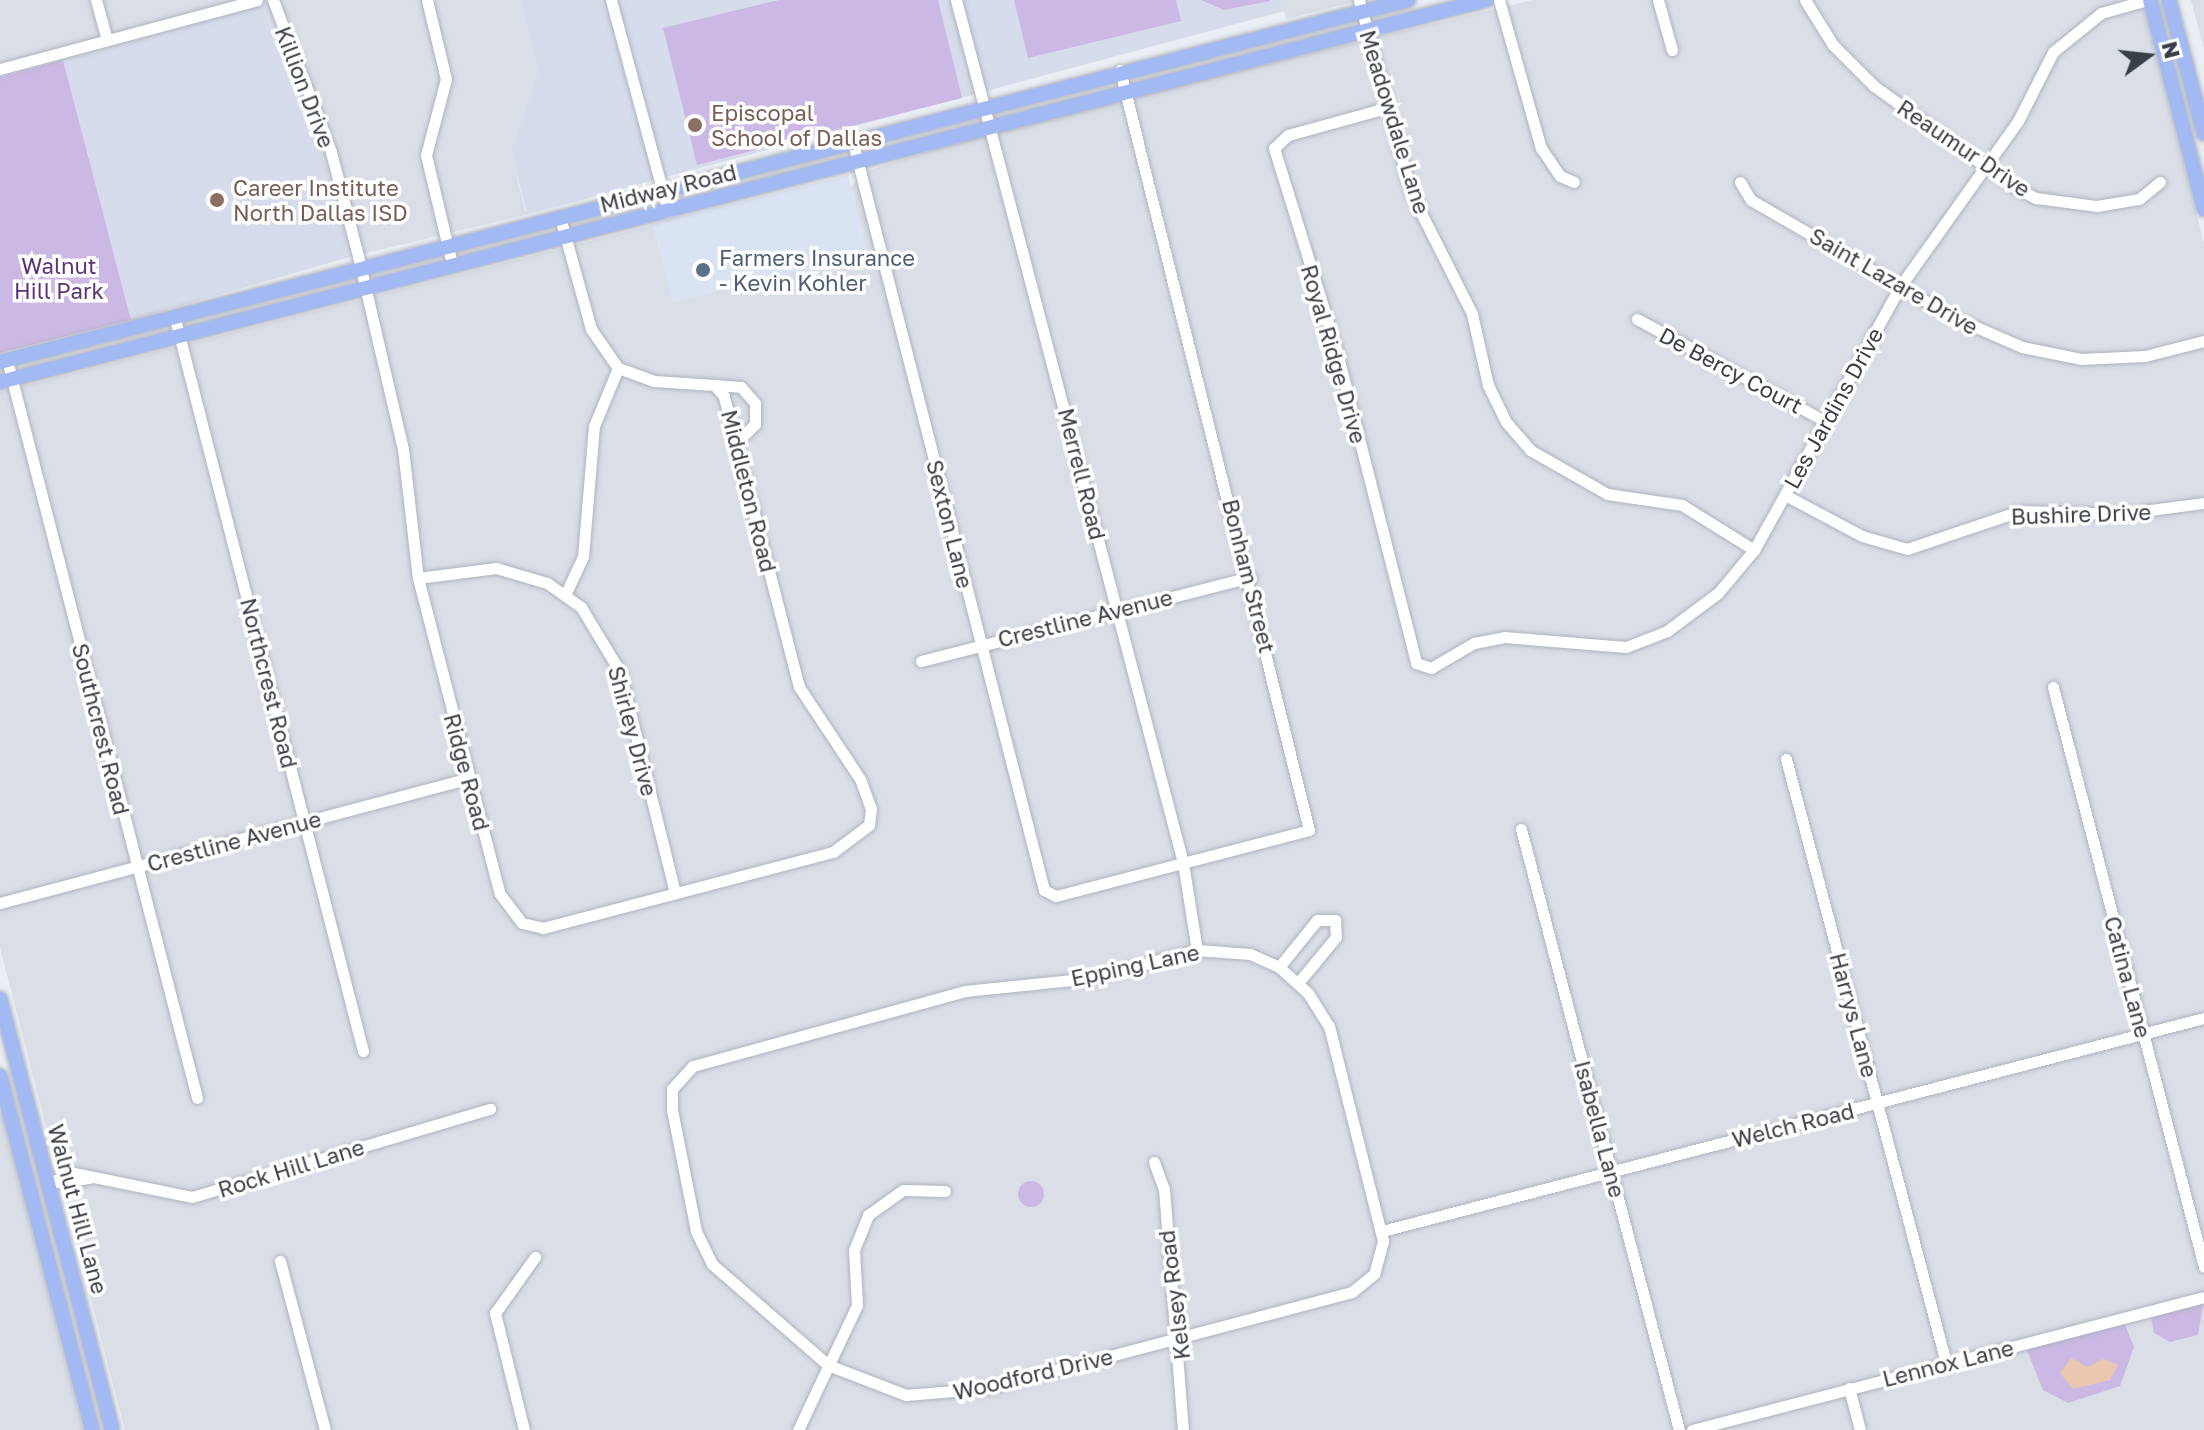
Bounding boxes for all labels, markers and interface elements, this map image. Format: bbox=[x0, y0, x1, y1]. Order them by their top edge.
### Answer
north arrow bbox=[2108, 16, 2188, 96]
street label: Killion Drive bbox=[270, 23, 340, 151]
street label: Meadowdale Lane bbox=[1354, 27, 1436, 217]
text: N bbox=[2156, 38, 2187, 61]
street label: Reaumur Drive bbox=[1893, 94, 2035, 202]
place label: Episcopal School of Dallas bbox=[711, 99, 882, 150]
marker: Episcopal School of Dallas bbox=[686, 116, 704, 134]
street label: Midway Road bbox=[597, 158, 739, 218]
place label: Career Institute North Dallas ISD bbox=[233, 174, 408, 226]
marker: Career Institute North Dallas ISD bbox=[208, 191, 226, 209]
street label: Saint Lazare Drive bbox=[1805, 222, 1983, 340]
place label: Farmers Insurance - Kevin Kohler bbox=[719, 244, 915, 296]
park label: Walnut Hill Park bbox=[14, 252, 104, 304]
marker: Farmers Insurance - Kevin Kohler bbox=[694, 261, 712, 279]
street label: Royal Ridge Drive bbox=[1296, 262, 1372, 446]
street label: De Bercy Court bbox=[1655, 321, 1807, 419]
street label: Les Jardins Drive bbox=[1778, 323, 1888, 493]
street label: Merrell Road bbox=[1053, 405, 1111, 543]
street label: Middleton Road bbox=[716, 407, 782, 575]
street label: Sexton Lane bbox=[921, 457, 979, 591]
street label: Bonham Street bbox=[1217, 496, 1281, 656]
street label: Bushire Drive bbox=[2010, 498, 2152, 530]
street label: Crestline Avenue bbox=[995, 584, 1175, 652]
street label: Northcrest Road bbox=[235, 595, 303, 771]
street label: Southcrest Road bbox=[67, 640, 135, 818]
street label: Shirley Drive bbox=[603, 663, 663, 799]
street label: Ridge Road bbox=[439, 711, 495, 833]
street label: Crestline Avenue bbox=[144, 805, 324, 877]
street label: Catina Lane bbox=[2099, 913, 2157, 1041]
street label: Epping Lane bbox=[1068, 939, 1202, 991]
street label: Harrys Lane bbox=[1825, 950, 1883, 1080]
street label: Isabella Lane bbox=[1569, 1058, 1631, 1200]
street label: Welch Road bbox=[1729, 1097, 1857, 1153]
street label: Walnut Hill Lane bbox=[43, 1121, 113, 1297]
street label: Rock Hill Lane bbox=[215, 1133, 367, 1203]
street label: Kelsey Road bbox=[1153, 1229, 1195, 1361]
street label: Lennox Lane bbox=[1880, 1334, 2016, 1392]
street label: Woodford Drive bbox=[951, 1343, 1115, 1405]

